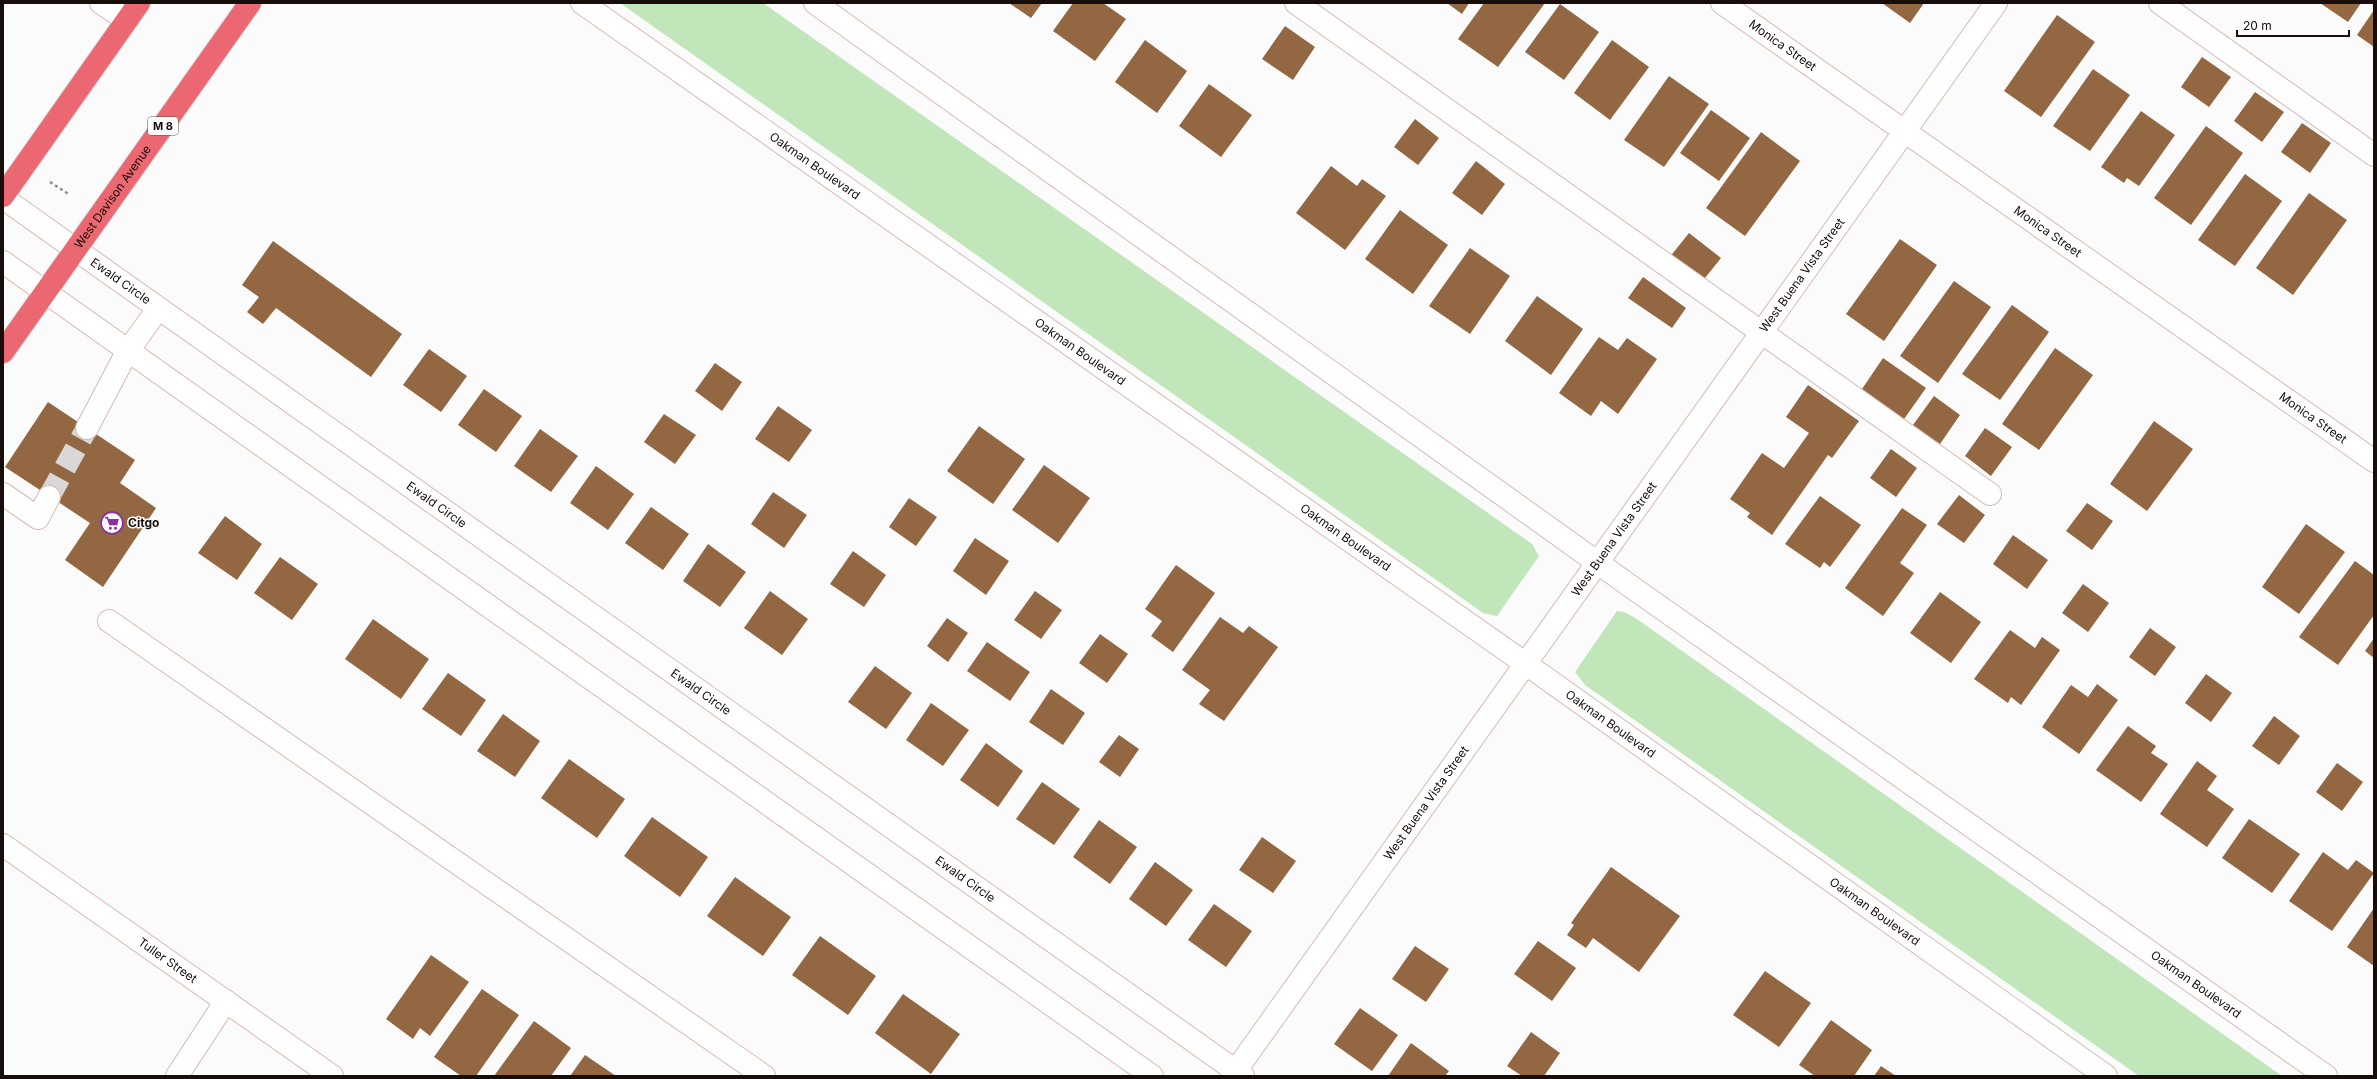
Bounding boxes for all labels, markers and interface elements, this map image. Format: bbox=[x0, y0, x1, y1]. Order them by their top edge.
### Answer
scale bar bbox=[2237, 12, 2349, 38]
street label: Monica Street bbox=[1746, 16, 1820, 74]
text: 20 m bbox=[2243, 18, 2272, 33]
road number: M 8 bbox=[148, 117, 178, 135]
street label: Oakman Boulevard bbox=[767, 129, 863, 202]
street label: West Davison Avenue bbox=[71, 142, 154, 251]
street label: Monica Street bbox=[2011, 203, 2085, 260]
street label: West Buena Vista Street bbox=[1756, 215, 1848, 335]
street label: Ewald Circle bbox=[88, 254, 154, 307]
street label: Oakman Boulevard bbox=[1032, 314, 1129, 388]
street label: Monica Street bbox=[2276, 389, 2350, 446]
street label: Ewald Circle bbox=[404, 478, 470, 531]
street label: West Buena Vista Street bbox=[1568, 479, 1660, 599]
street label: Oakman Boulevard bbox=[1298, 500, 1394, 574]
supermarket icon: Citgo bbox=[99, 510, 125, 536]
place label: Citgo bbox=[128, 515, 159, 530]
street label: Ewald Circle bbox=[668, 665, 734, 718]
street label: Oakman Boulevard bbox=[1563, 686, 1659, 761]
street label: West Buena Vista Street bbox=[1380, 743, 1472, 863]
street label: Ewald Circle bbox=[933, 852, 998, 905]
street label: Oakman Boulevard bbox=[1827, 874, 1923, 948]
street label: Tuller Street bbox=[135, 934, 200, 986]
street label: Oakman Boulevard bbox=[2148, 947, 2244, 1021]

